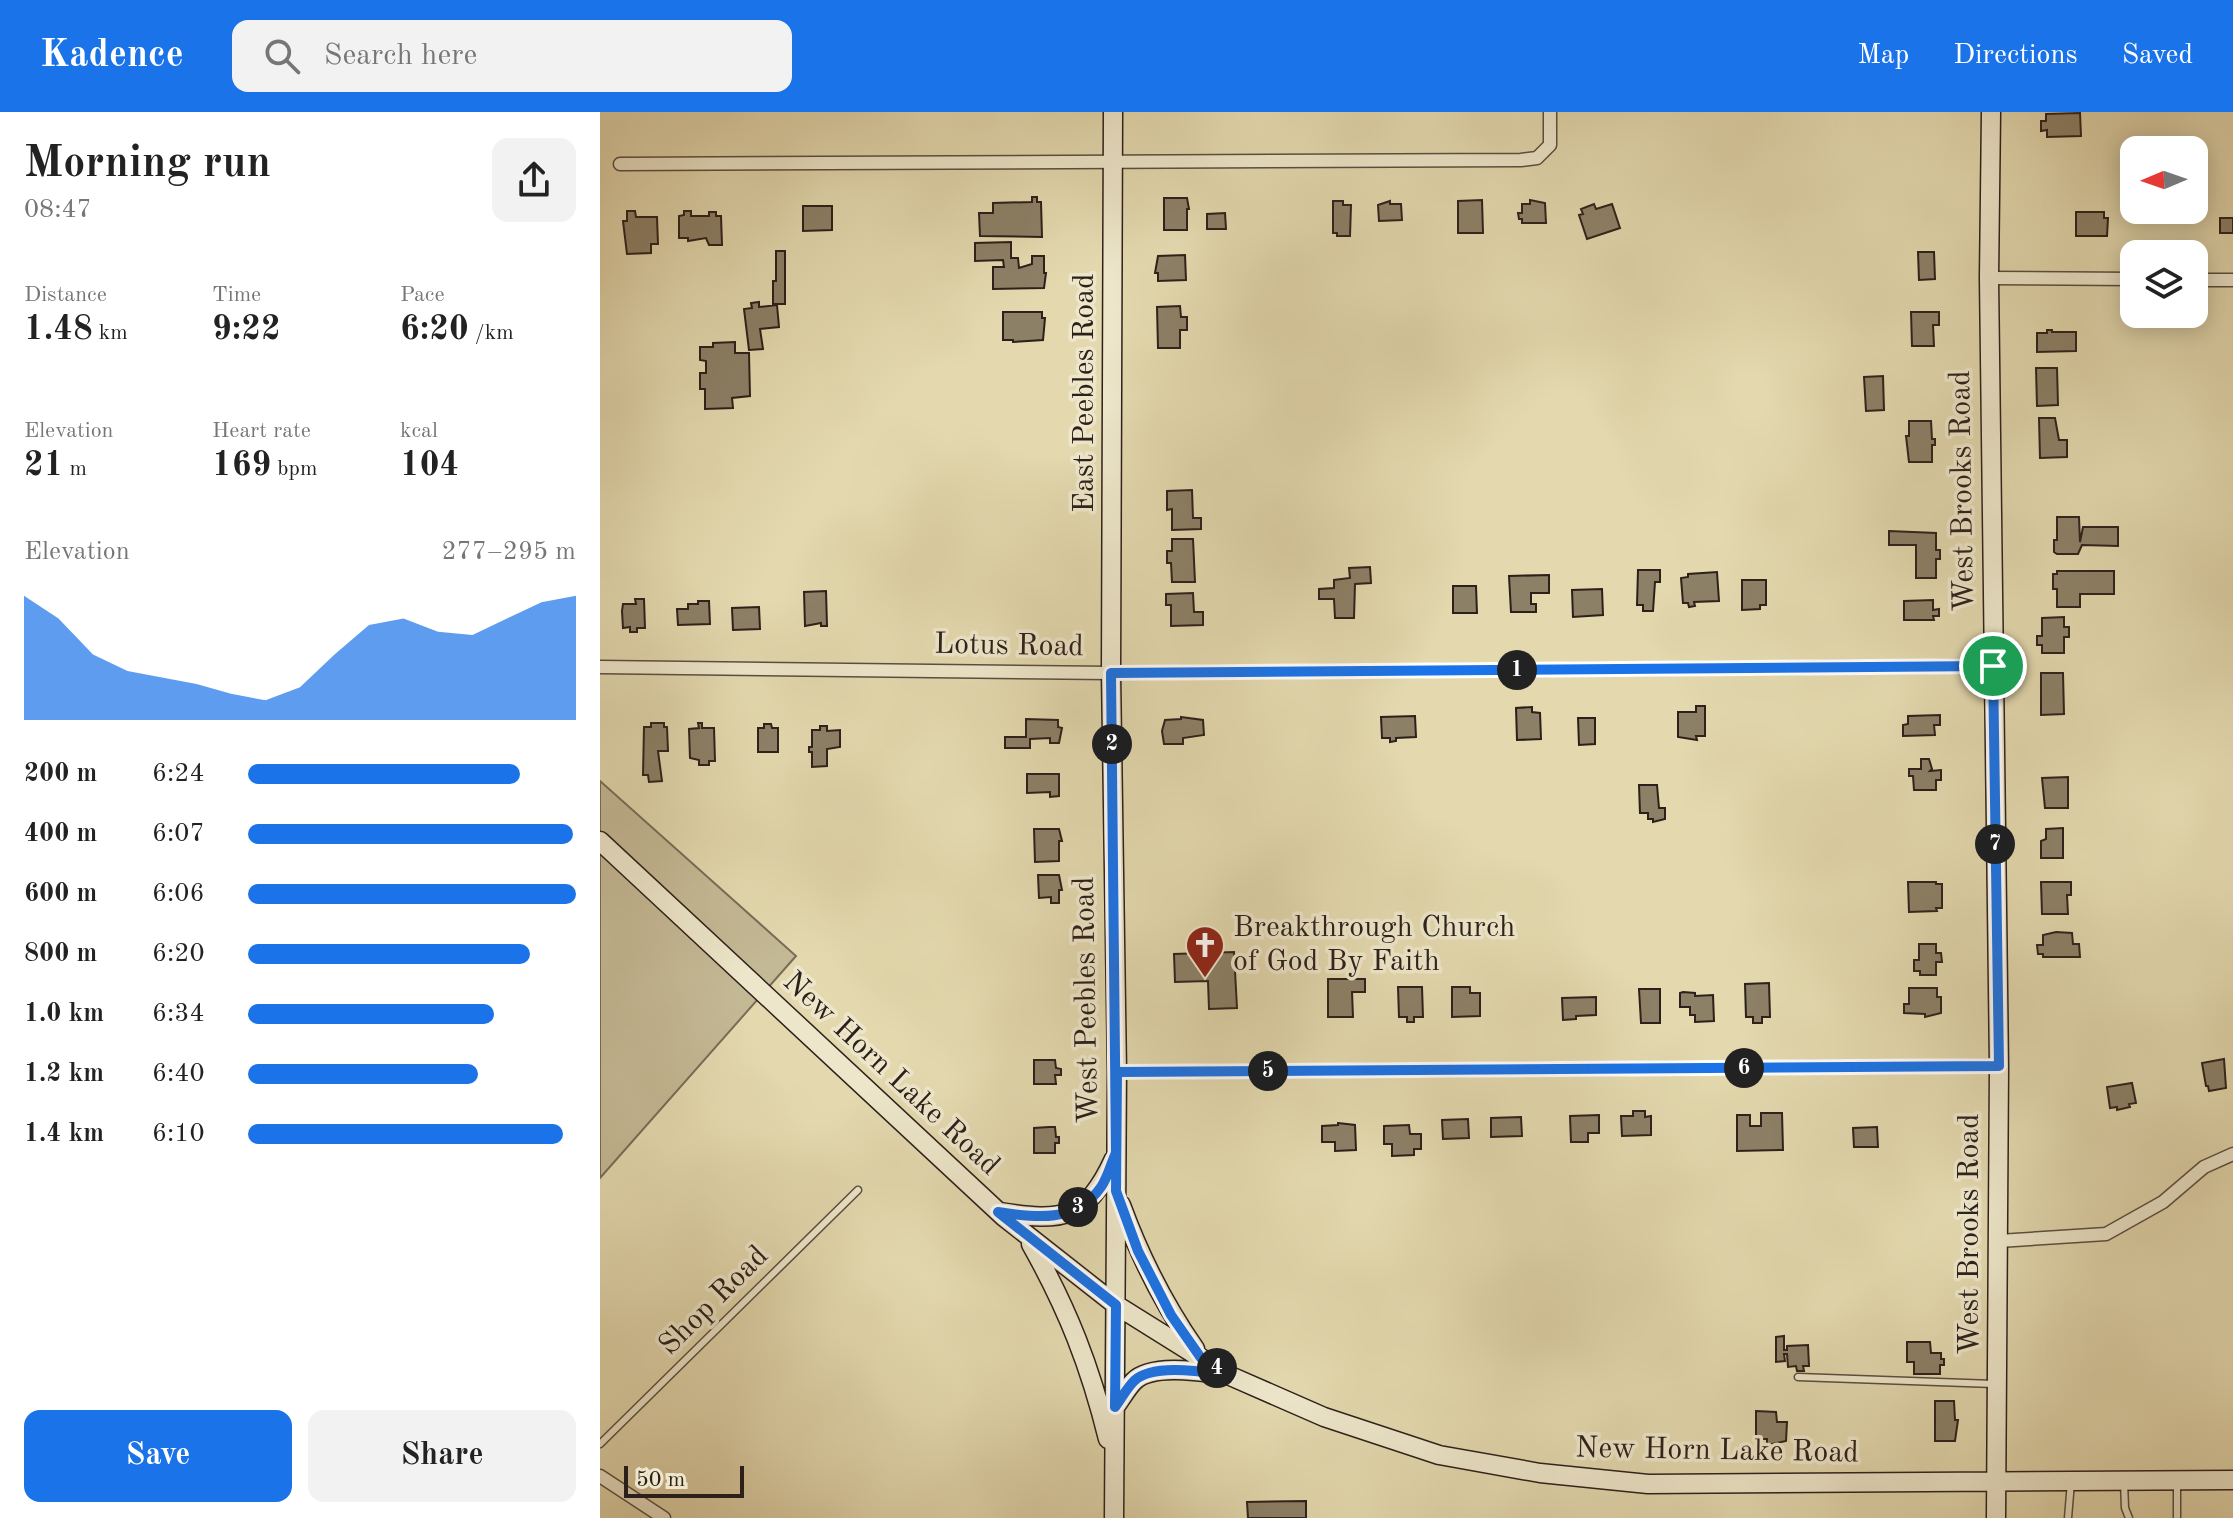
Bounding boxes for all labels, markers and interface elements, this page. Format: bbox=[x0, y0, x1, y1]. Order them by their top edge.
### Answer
search box bbox=[232, 20, 792, 92]
icon: search bbox=[260, 34, 304, 78]
text: Kadence bbox=[40, 37, 184, 75]
text: Search here bbox=[324, 41, 477, 71]
text: Map bbox=[1857, 42, 1909, 70]
text: Directions bbox=[1953, 42, 2078, 70]
text: Saved bbox=[2122, 42, 2193, 70]
north arrow bbox=[2120, 136, 2208, 224]
map controls bbox=[2120, 136, 2208, 328]
button: share bbox=[492, 138, 576, 222]
text: Morning run bbox=[24, 142, 271, 186]
text: 08:47 bbox=[24, 197, 92, 223]
button: layers bbox=[2120, 240, 2208, 328]
street label: East Peebles Road bbox=[1070, 273, 1100, 513]
text: Distance bbox=[24, 284, 107, 306]
text: Time bbox=[212, 284, 261, 306]
text: Pace bbox=[400, 284, 445, 306]
text: 1.48 bbox=[24, 313, 93, 347]
text: 9:22 bbox=[212, 313, 281, 347]
text: 6:20 bbox=[400, 313, 469, 347]
text: km bbox=[93, 322, 128, 344]
text: /km bbox=[469, 322, 514, 344]
street label: West Brooks Road bbox=[1946, 370, 1980, 612]
text: Elevation bbox=[24, 420, 114, 442]
text: Heart rate bbox=[212, 420, 311, 442]
text: kcal bbox=[400, 420, 438, 442]
text: 21 bbox=[24, 449, 63, 483]
text: 169 bbox=[212, 449, 271, 483]
text: 104 bbox=[400, 449, 459, 483]
text: m bbox=[63, 458, 87, 480]
text: bpm bbox=[271, 458, 317, 480]
text: Elevation bbox=[24, 539, 130, 565]
text: 277–295 m bbox=[441, 539, 576, 565]
street label: Lotus Road bbox=[934, 630, 1084, 662]
pin bbox=[1959, 632, 2027, 700]
icon: arrive bbox=[1971, 644, 2015, 688]
pin: 1 bbox=[1497, 650, 1537, 690]
text: 1 bbox=[1511, 659, 1523, 681]
pin: 2 bbox=[1092, 724, 1132, 764]
text: 2 bbox=[1106, 733, 1118, 755]
text: 200 m bbox=[24, 761, 97, 787]
text: 6:24 bbox=[152, 761, 205, 787]
text: 400 m bbox=[24, 821, 97, 847]
text: 6:07 bbox=[152, 821, 205, 847]
pin: 7 bbox=[1975, 824, 2015, 864]
text: 7 bbox=[1989, 833, 2001, 855]
street label: West Peebles Road bbox=[1070, 876, 1104, 1124]
text: 600 m bbox=[24, 881, 97, 907]
text: 6:06 bbox=[152, 881, 205, 907]
place label: Breakthrough Church of God By Faith bbox=[1233, 913, 1515, 977]
church icon: Breakthrough Church of God By Faith bbox=[1184, 924, 1226, 979]
text: 800 m bbox=[24, 941, 97, 967]
text: 6:20 bbox=[152, 941, 205, 967]
street label: New Horn Lake Road bbox=[777, 966, 1005, 1182]
text: 1.0 km bbox=[24, 1001, 104, 1027]
text: 6:34 bbox=[152, 1001, 205, 1027]
pin: 6 bbox=[1724, 1048, 1764, 1088]
pin: 5 bbox=[1248, 1051, 1288, 1091]
text: 6 bbox=[1738, 1057, 1750, 1079]
text: 5 bbox=[1262, 1060, 1274, 1082]
text: 1.2 km bbox=[24, 1061, 104, 1087]
text: 6:40 bbox=[152, 1061, 205, 1087]
street label: West Brooks Road bbox=[1955, 1113, 1985, 1355]
text: 1.4 km bbox=[24, 1121, 104, 1147]
text: 6:10 bbox=[152, 1121, 205, 1147]
pin: 3 bbox=[1058, 1187, 1098, 1227]
text: 3 bbox=[1072, 1196, 1084, 1218]
street label: Shop Road bbox=[654, 1241, 774, 1361]
pin: 4 bbox=[1197, 1348, 1237, 1388]
text: 4 bbox=[1211, 1357, 1223, 1379]
button: Save bbox=[24, 1410, 292, 1502]
button: Share bbox=[308, 1410, 576, 1502]
street label: New Horn Lake Road bbox=[1575, 1434, 1859, 1468]
scale bar bbox=[624, 1462, 744, 1498]
text: 50 m bbox=[636, 1469, 685, 1491]

